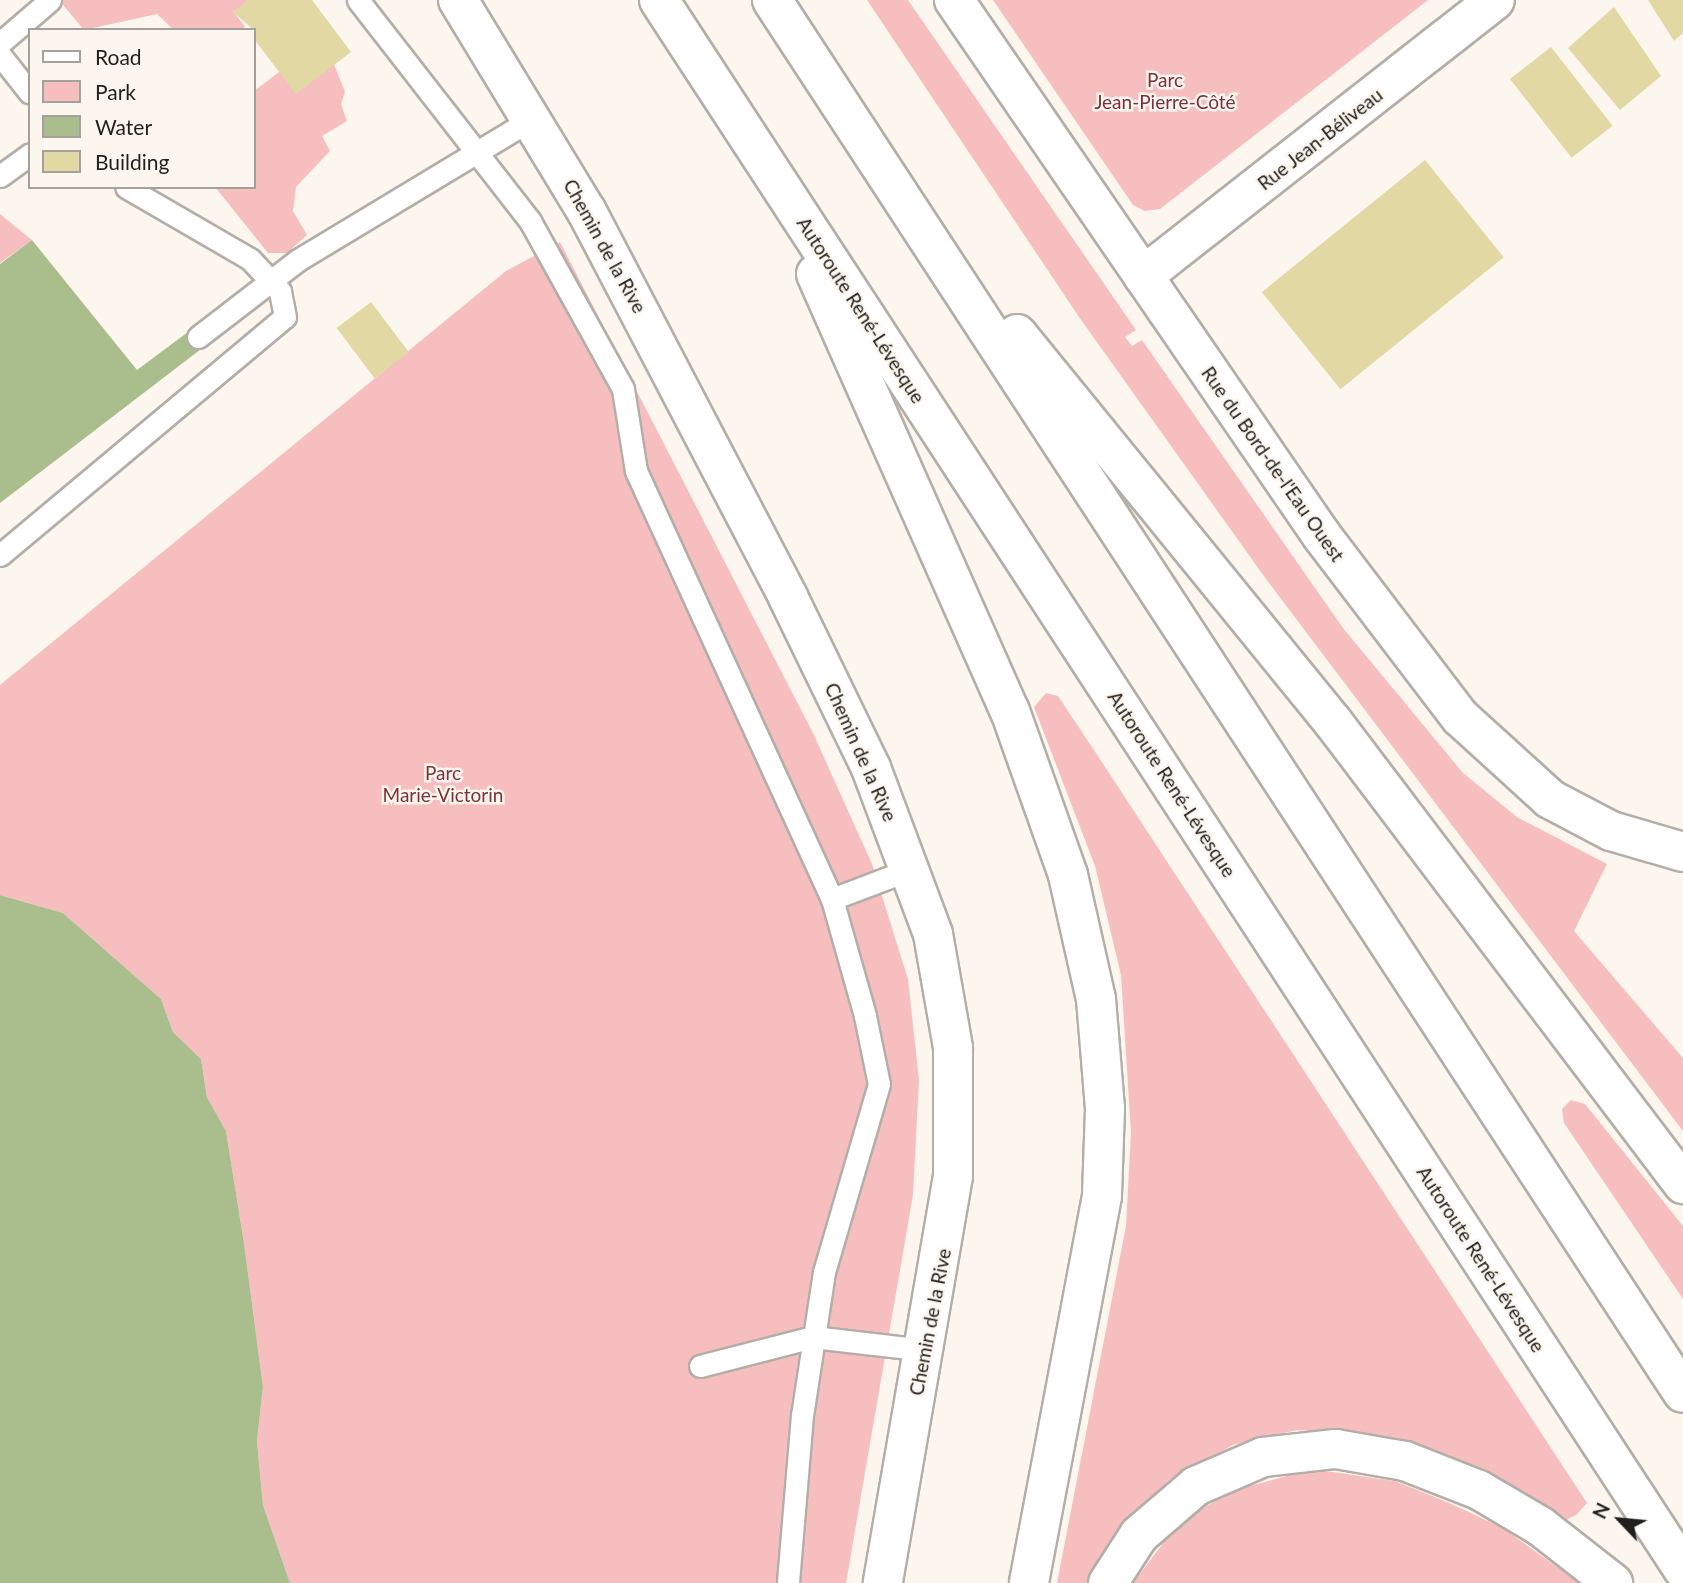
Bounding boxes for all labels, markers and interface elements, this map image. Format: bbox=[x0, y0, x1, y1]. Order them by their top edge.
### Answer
legend bbox=[28, 28, 256, 189]
text: Road bbox=[95, 44, 142, 69]
park label: Parc Jean-Pierre-Côté bbox=[1094, 69, 1236, 113]
text: Park bbox=[95, 79, 136, 104]
street label: Rue Jean-Béliveau bbox=[1253, 83, 1387, 195]
text: Water bbox=[95, 114, 152, 139]
text: Building bbox=[95, 149, 170, 174]
street label: Chemin de la Rive bbox=[559, 175, 651, 317]
street label: Autoroute René-Lévesque bbox=[792, 213, 930, 407]
street label: Rue du Bord-de-l'Eau Ouest bbox=[1197, 362, 1349, 566]
street label: Chemin de la Rive bbox=[820, 679, 902, 825]
street label: Autoroute René-Lévesque bbox=[1103, 687, 1241, 881]
park label: Parc Marie-Victorin bbox=[383, 762, 503, 806]
street label: Autoroute René-Lévesque bbox=[1412, 1162, 1550, 1356]
street label: Chemin de la Rive bbox=[905, 1247, 955, 1397]
north arrow bbox=[1585, 1485, 1655, 1555]
text: N bbox=[1587, 1499, 1614, 1522]

